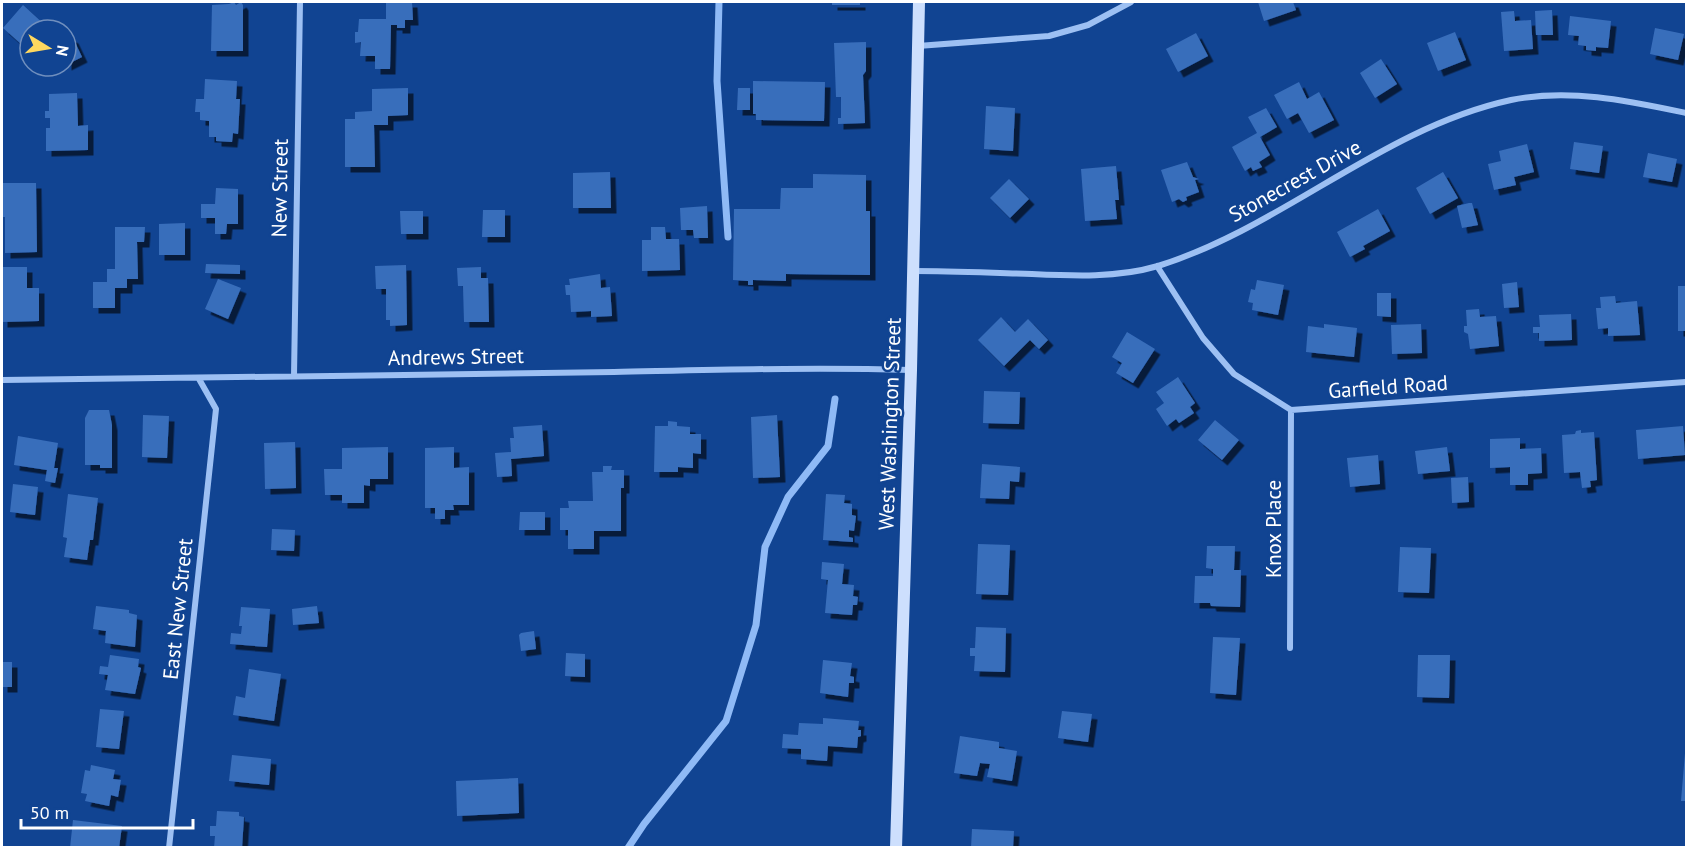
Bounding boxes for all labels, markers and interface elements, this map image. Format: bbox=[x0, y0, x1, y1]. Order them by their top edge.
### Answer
north arrow bbox=[18, 18, 78, 78]
text: N bbox=[52, 44, 74, 58]
street label: Stonecrest Drive bbox=[1224, 133, 1366, 228]
street label: New Street bbox=[265, 138, 294, 238]
street label: West Washington Street bbox=[872, 317, 907, 531]
street label: Andrews Street bbox=[388, 342, 524, 371]
street label: Garfield Road bbox=[1327, 369, 1449, 404]
street label: Knox Place bbox=[1260, 480, 1287, 578]
street label: East New Street bbox=[157, 537, 198, 681]
scale bar bbox=[21, 792, 194, 830]
text: 50 m bbox=[30, 801, 69, 824]

